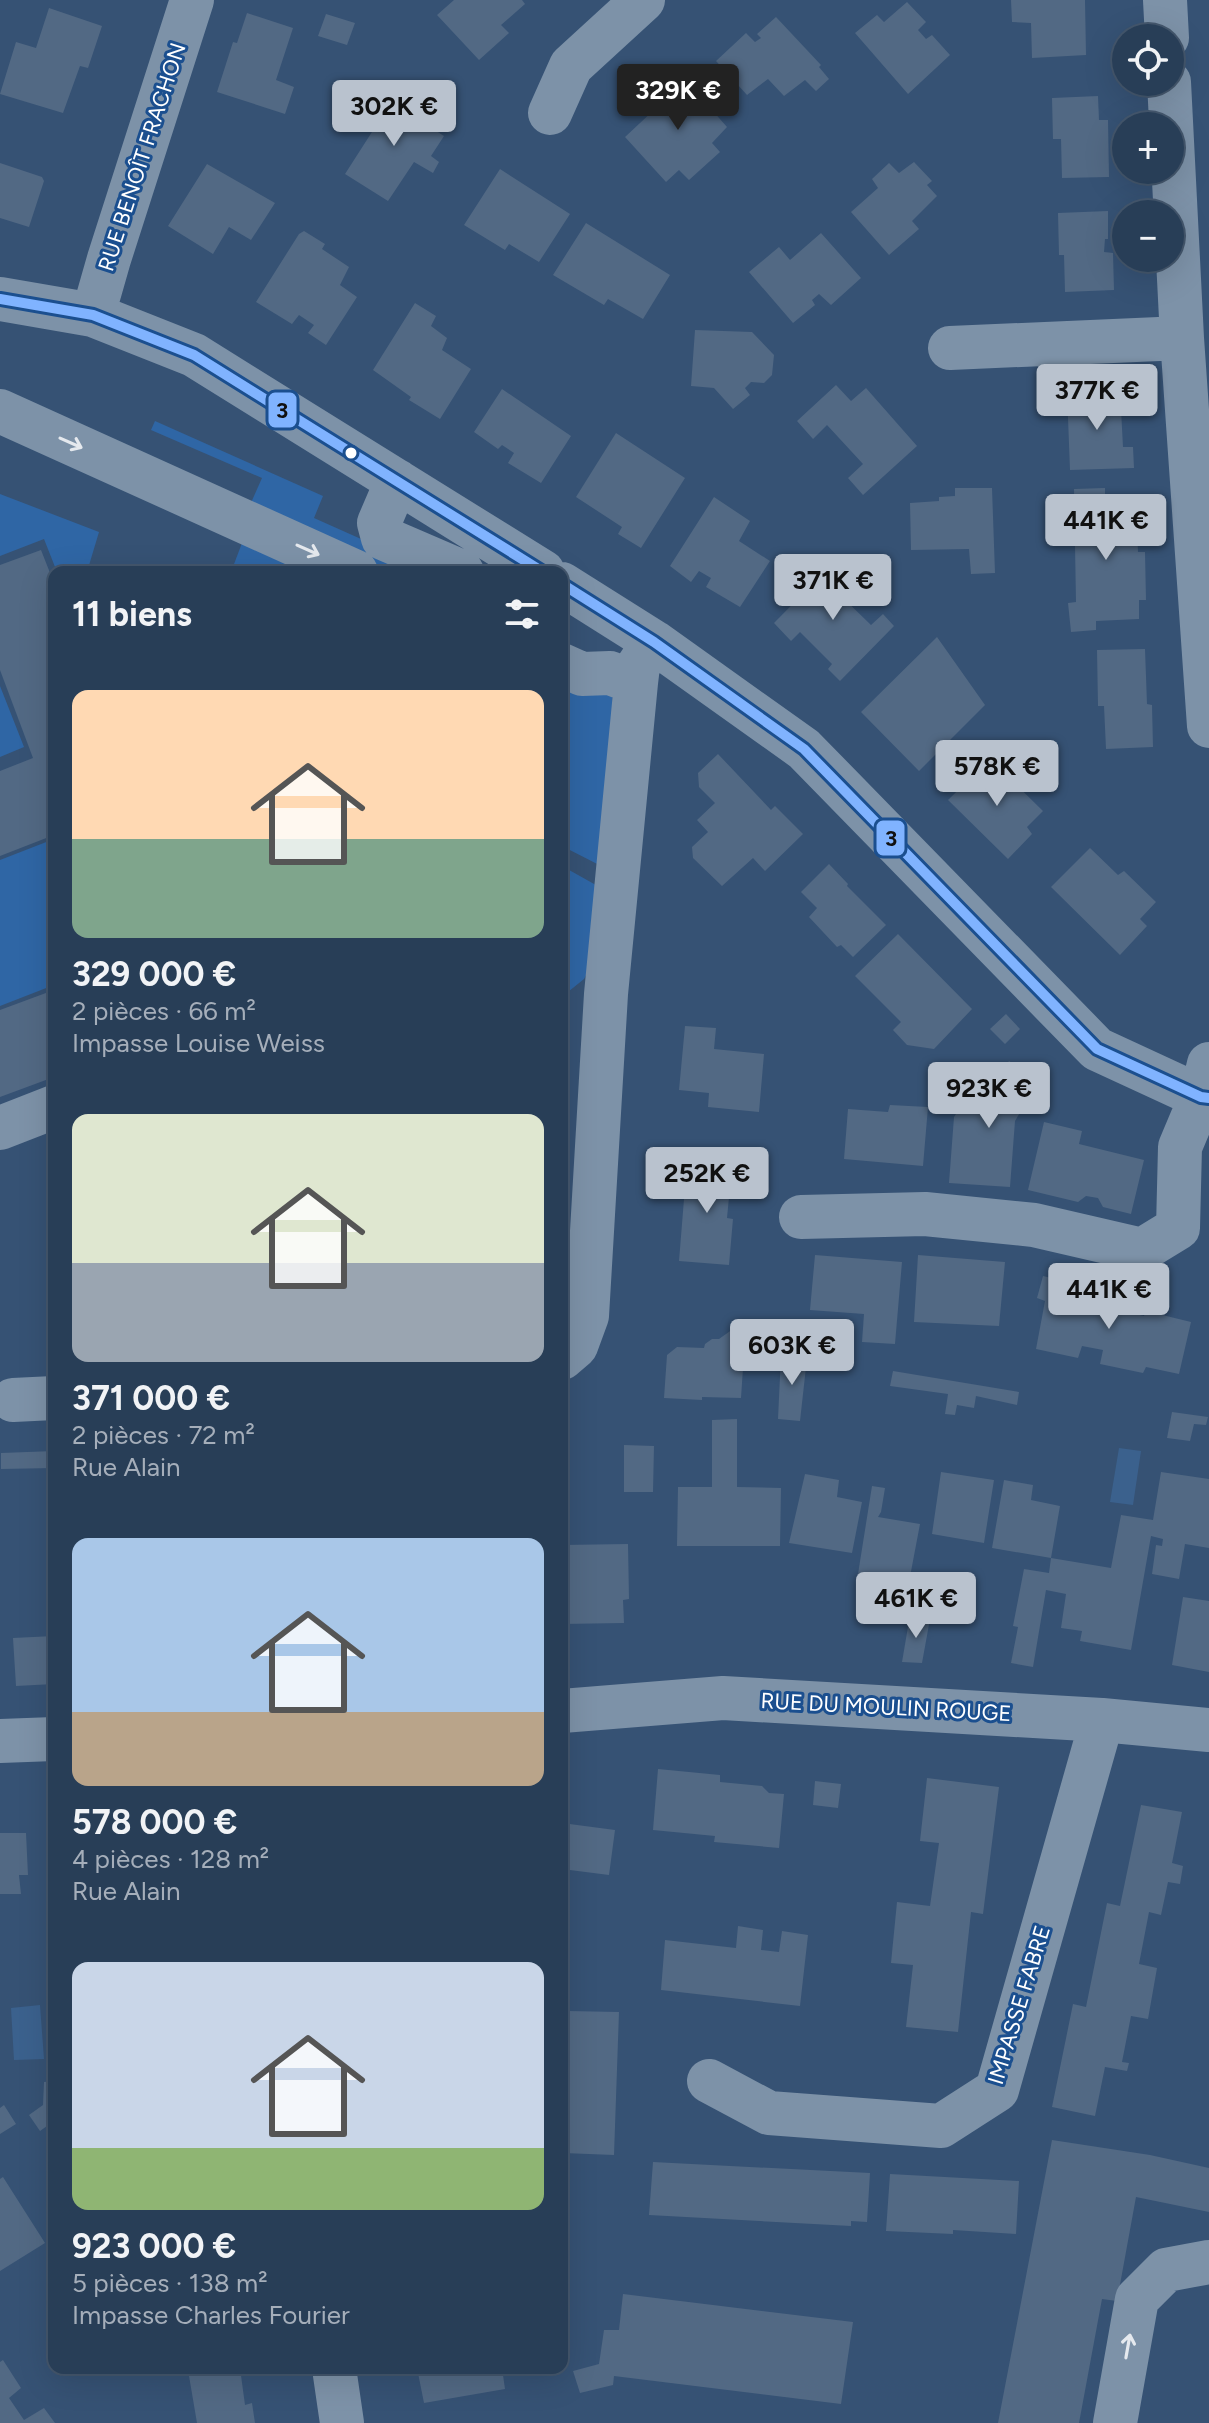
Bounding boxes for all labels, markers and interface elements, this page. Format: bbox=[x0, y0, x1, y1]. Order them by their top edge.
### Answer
map controls bbox=[1112, 24, 1184, 272]
button: locate bbox=[1112, 24, 1184, 96]
street label: RUE BENOÎT FRACHON bbox=[92, 39, 192, 275]
pin: 329K € bbox=[613, 64, 743, 132]
text: 329K € bbox=[635, 74, 721, 106]
pin: 302K € bbox=[329, 80, 459, 148]
text: 302K € bbox=[350, 90, 438, 122]
button: + bbox=[1112, 112, 1184, 184]
button: − bbox=[1112, 200, 1184, 272]
pin: 377K € bbox=[1032, 364, 1162, 432]
text: 377K € bbox=[1055, 374, 1139, 406]
line badge: 3 bbox=[267, 391, 298, 429]
text: 3 bbox=[276, 397, 288, 424]
one-way arrow bbox=[58, 437, 83, 452]
unlabelled marker bbox=[343, 445, 359, 461]
pin: 441K € bbox=[1041, 494, 1171, 562]
text: 441K € bbox=[1063, 504, 1149, 536]
one-way arrow bbox=[295, 544, 320, 559]
pin: 371K € bbox=[768, 554, 898, 622]
text: 371K € bbox=[792, 564, 874, 596]
icon: filters bbox=[500, 592, 544, 636]
text: 11 biens bbox=[72, 594, 192, 635]
pin: 578K € bbox=[932, 740, 1062, 808]
icon: home bbox=[236, 742, 380, 886]
text: 578K € bbox=[953, 750, 1041, 782]
line badge: 3 bbox=[875, 819, 906, 857]
text: 3 bbox=[885, 825, 897, 852]
text: 329 000 € bbox=[72, 954, 236, 995]
text: 2 pièces · 66 m² bbox=[72, 995, 256, 1027]
text: Impasse Louise Weiss bbox=[72, 1027, 325, 1059]
pin: 923K € bbox=[924, 1062, 1054, 1130]
text: 923K € bbox=[946, 1072, 1032, 1104]
pin: 252K € bbox=[642, 1147, 772, 1215]
text: 252K € bbox=[664, 1157, 750, 1189]
icon: home bbox=[236, 1166, 380, 1310]
pin: 441K € bbox=[1044, 1263, 1174, 1331]
text: 441K € bbox=[1066, 1273, 1152, 1305]
pin: 603K € bbox=[727, 1319, 857, 1387]
text: 603K € bbox=[748, 1329, 836, 1361]
text: 371 000 € bbox=[72, 1378, 230, 1419]
text: 2 pièces · 72 m² bbox=[72, 1419, 255, 1451]
text: Rue Alain bbox=[72, 1451, 181, 1483]
pin: 461K € bbox=[851, 1572, 981, 1640]
text: 461K € bbox=[874, 1582, 958, 1614]
icon: home bbox=[236, 1590, 380, 1734]
street label: RUE DU MOULIN ROUGE bbox=[760, 1687, 1012, 1727]
text: 578 000 € bbox=[72, 1802, 237, 1843]
text: 4 pièces · 128 m² bbox=[72, 1843, 269, 1875]
text: Rue Alain bbox=[72, 1875, 181, 1907]
street label: IMPASSE FABRE bbox=[982, 1922, 1056, 2088]
icon: home bbox=[236, 2014, 380, 2158]
text: 923 000 € bbox=[72, 2226, 236, 2267]
text: 5 pièces · 138 m² bbox=[72, 2267, 268, 2299]
text: Impasse Charles Fourier bbox=[72, 2299, 350, 2331]
one-way arrow bbox=[1122, 2334, 1137, 2359]

